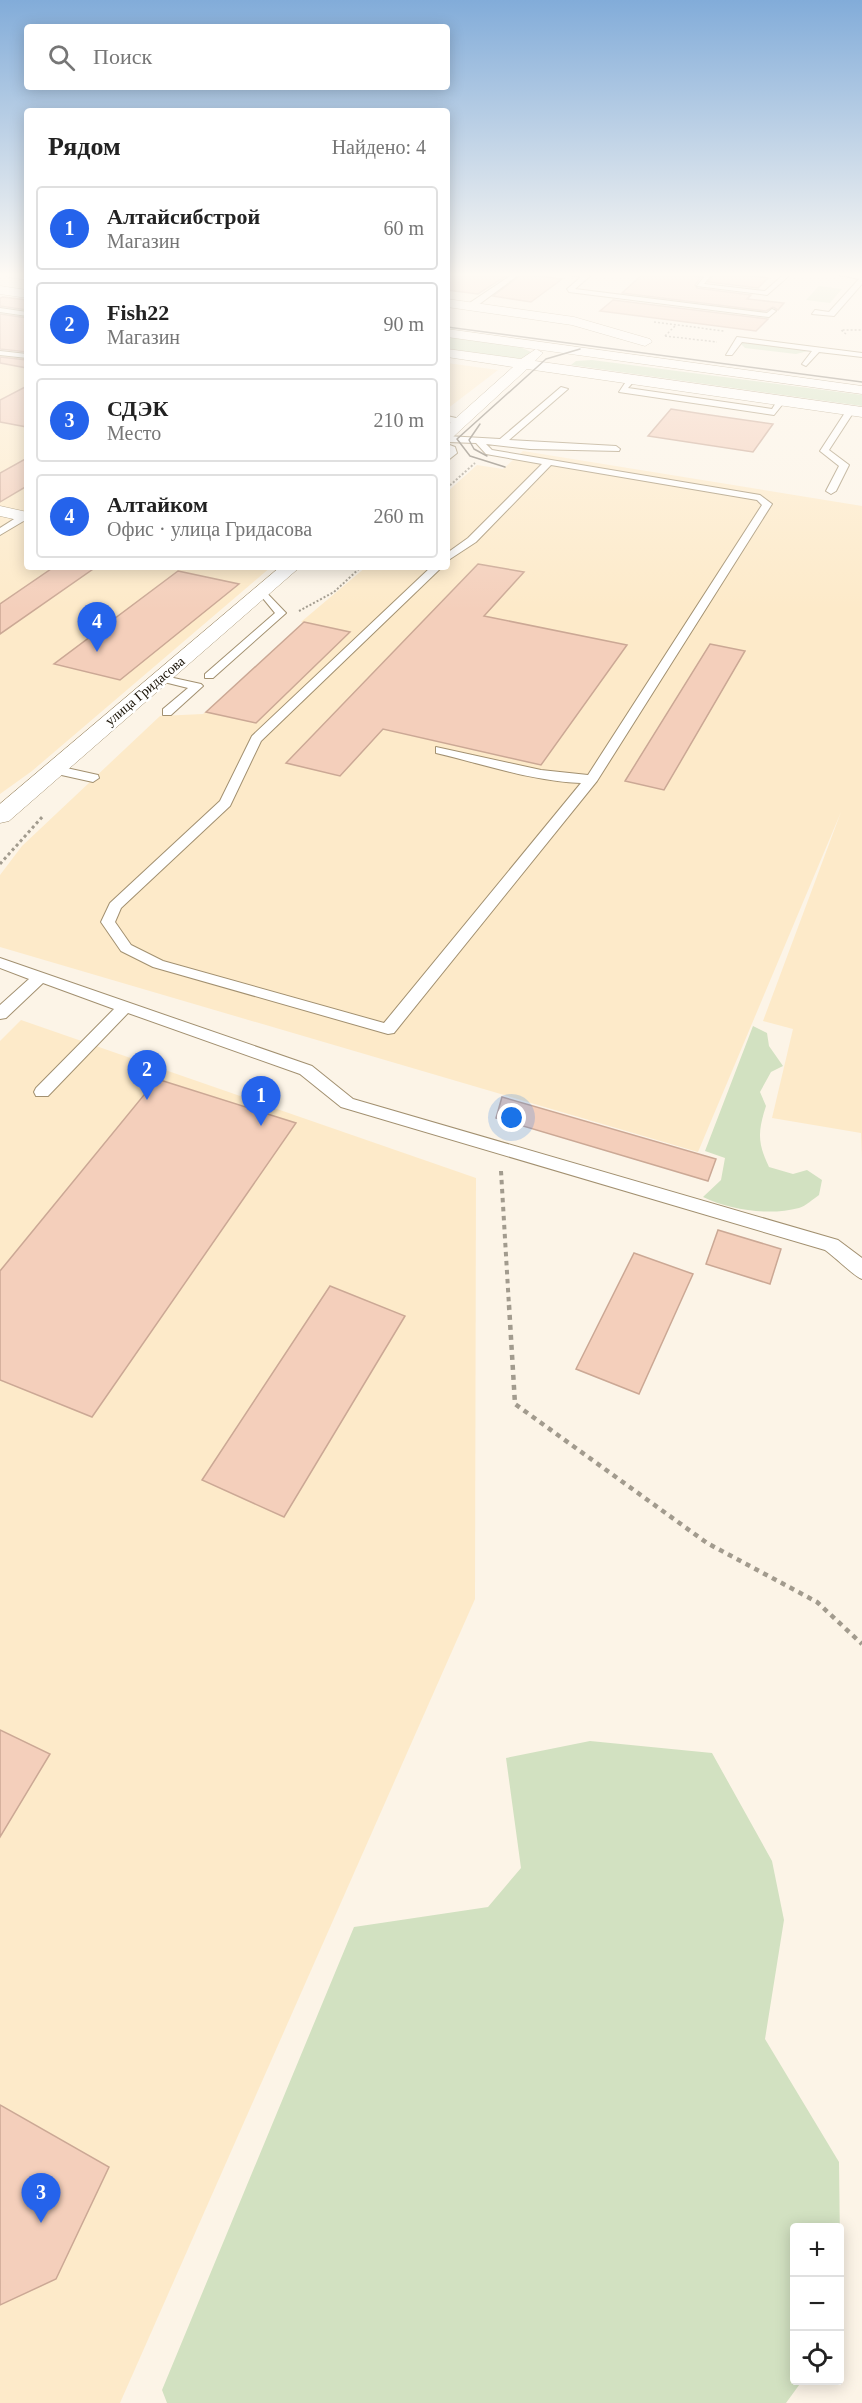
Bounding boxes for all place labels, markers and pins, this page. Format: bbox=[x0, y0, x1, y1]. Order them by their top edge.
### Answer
pin: 4 bbox=[78, 602, 116, 652]
pin: 2 bbox=[128, 1050, 166, 1100]
pin: 1 bbox=[242, 1076, 280, 1126]
pin: 3 bbox=[22, 2174, 60, 2223]

